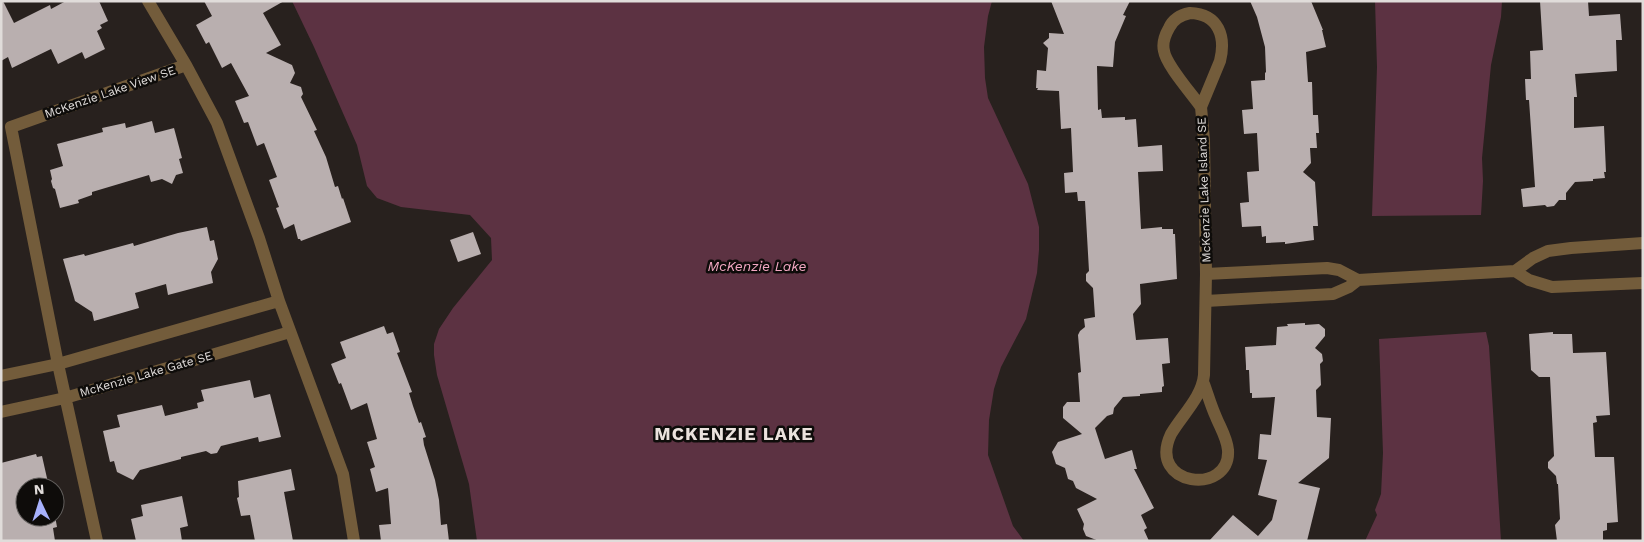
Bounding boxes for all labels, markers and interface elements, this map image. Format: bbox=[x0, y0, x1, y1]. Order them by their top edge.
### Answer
street label: McKenzie Lake View SE bbox=[43, 63, 178, 121]
street label: McKenzie Lake Island SE bbox=[1194, 117, 1214, 263]
water label: McKenzie Lake bbox=[707, 258, 807, 274]
street label: McKenzie Lake Gate SE bbox=[78, 348, 214, 400]
district label: MCKENZIE LAKE bbox=[654, 423, 814, 444]
north arrow bbox=[15, 477, 65, 527]
text: N bbox=[33, 481, 45, 497]

